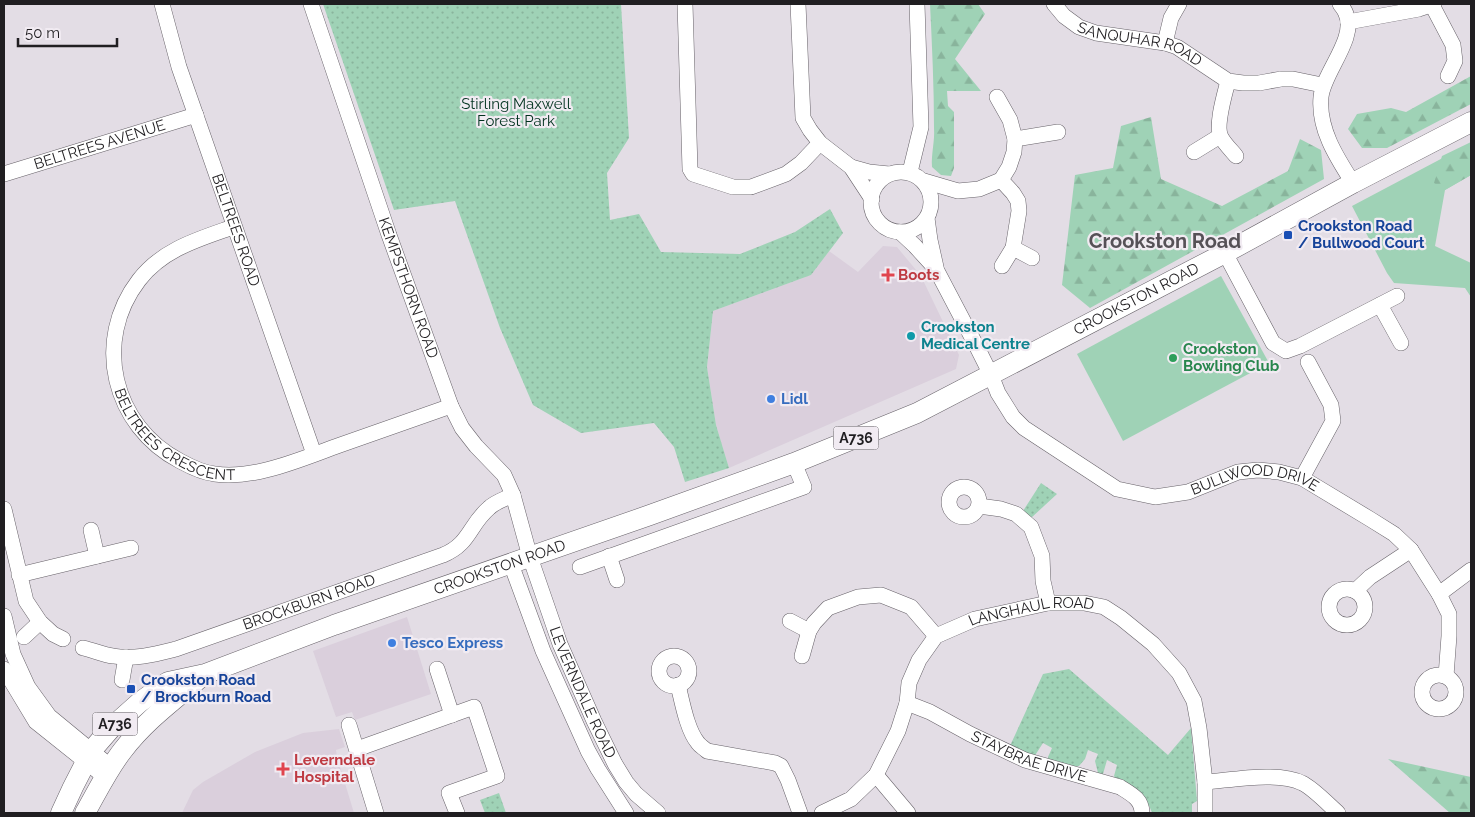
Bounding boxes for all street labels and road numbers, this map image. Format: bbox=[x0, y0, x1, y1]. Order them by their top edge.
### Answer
street label: SANQUHAR ROAD bbox=[1075, 18, 1206, 70]
street label: BELTREES AVENUE bbox=[32, 116, 167, 173]
street label: BELTREES ROAD bbox=[208, 171, 264, 289]
street label: KEMPSTHORN ROAD bbox=[375, 215, 442, 361]
street label: CROOKSTON ROAD bbox=[1071, 259, 1202, 339]
street label: BELTREES CRESCENT bbox=[111, 386, 235, 484]
road number: A736 bbox=[834, 426, 878, 449]
street label: BULLWOOD DRIVE bbox=[1186, 482, 1320, 502]
street label: CROOKSTON ROAD bbox=[431, 536, 568, 599]
street label: BROCKBURN ROAD bbox=[240, 570, 378, 634]
street label: LANGHAUL ROAD bbox=[966, 594, 1096, 630]
street label: LEVERNDALE ROAD bbox=[546, 624, 620, 761]
road number: A736 bbox=[92, 712, 138, 736]
street label: STAYBRAE DRIVE bbox=[968, 727, 1089, 786]

